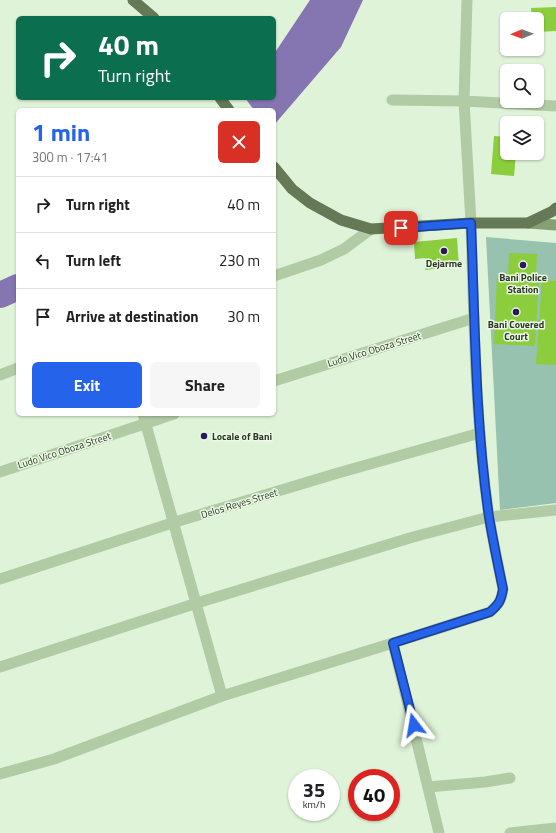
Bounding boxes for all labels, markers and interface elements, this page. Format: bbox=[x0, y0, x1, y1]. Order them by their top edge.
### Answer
north arrow bbox=[500, 12, 544, 56]
map controls bbox=[500, 12, 544, 160]
text: 40 m bbox=[98, 23, 159, 66]
icon: right bbox=[32, 32, 84, 84]
text: Turn right bbox=[98, 62, 171, 89]
button: search bbox=[500, 64, 544, 108]
text: 1 min bbox=[32, 114, 90, 150]
button: layers bbox=[500, 116, 544, 160]
button: close bbox=[218, 121, 260, 163]
text: 300 m · 17:41 bbox=[32, 147, 108, 167]
text: Turn right bbox=[66, 193, 130, 216]
text: 40 m bbox=[227, 193, 260, 216]
icon: right bbox=[32, 194, 54, 216]
pin bbox=[384, 211, 418, 245]
icon: arrive bbox=[390, 217, 412, 239]
marker: Dejarme bbox=[439, 246, 449, 256]
text: Turn left bbox=[66, 249, 121, 272]
text: 230 m bbox=[219, 249, 260, 272]
icon: left bbox=[32, 250, 54, 272]
place label: Dejarme bbox=[426, 256, 462, 271]
marker: Bani Police Station bbox=[518, 260, 528, 270]
place label: Bani Police Station bbox=[499, 270, 547, 297]
text: Arrive at destination bbox=[66, 305, 199, 328]
text: 30 m bbox=[227, 305, 260, 328]
icon: arrive bbox=[32, 306, 54, 328]
marker: Bani Covered Court bbox=[511, 307, 521, 317]
place label: Bani Covered Court bbox=[488, 317, 544, 344]
street label: Ludo Vico Oboza Street bbox=[325, 328, 423, 371]
button: Exit bbox=[32, 362, 142, 408]
button: Share bbox=[150, 362, 260, 408]
street label: Ludo Vico Oboza Street bbox=[16, 428, 113, 473]
place label: Locale of Bani bbox=[212, 429, 272, 444]
marker: Locale of Bani bbox=[199, 431, 209, 441]
street label: Delos Reyes Street bbox=[199, 485, 280, 522]
position arrow bbox=[393, 704, 435, 746]
speed limit sign: 40 bbox=[348, 769, 400, 821]
text: 35 bbox=[303, 774, 325, 805]
text: km/h bbox=[303, 797, 325, 812]

